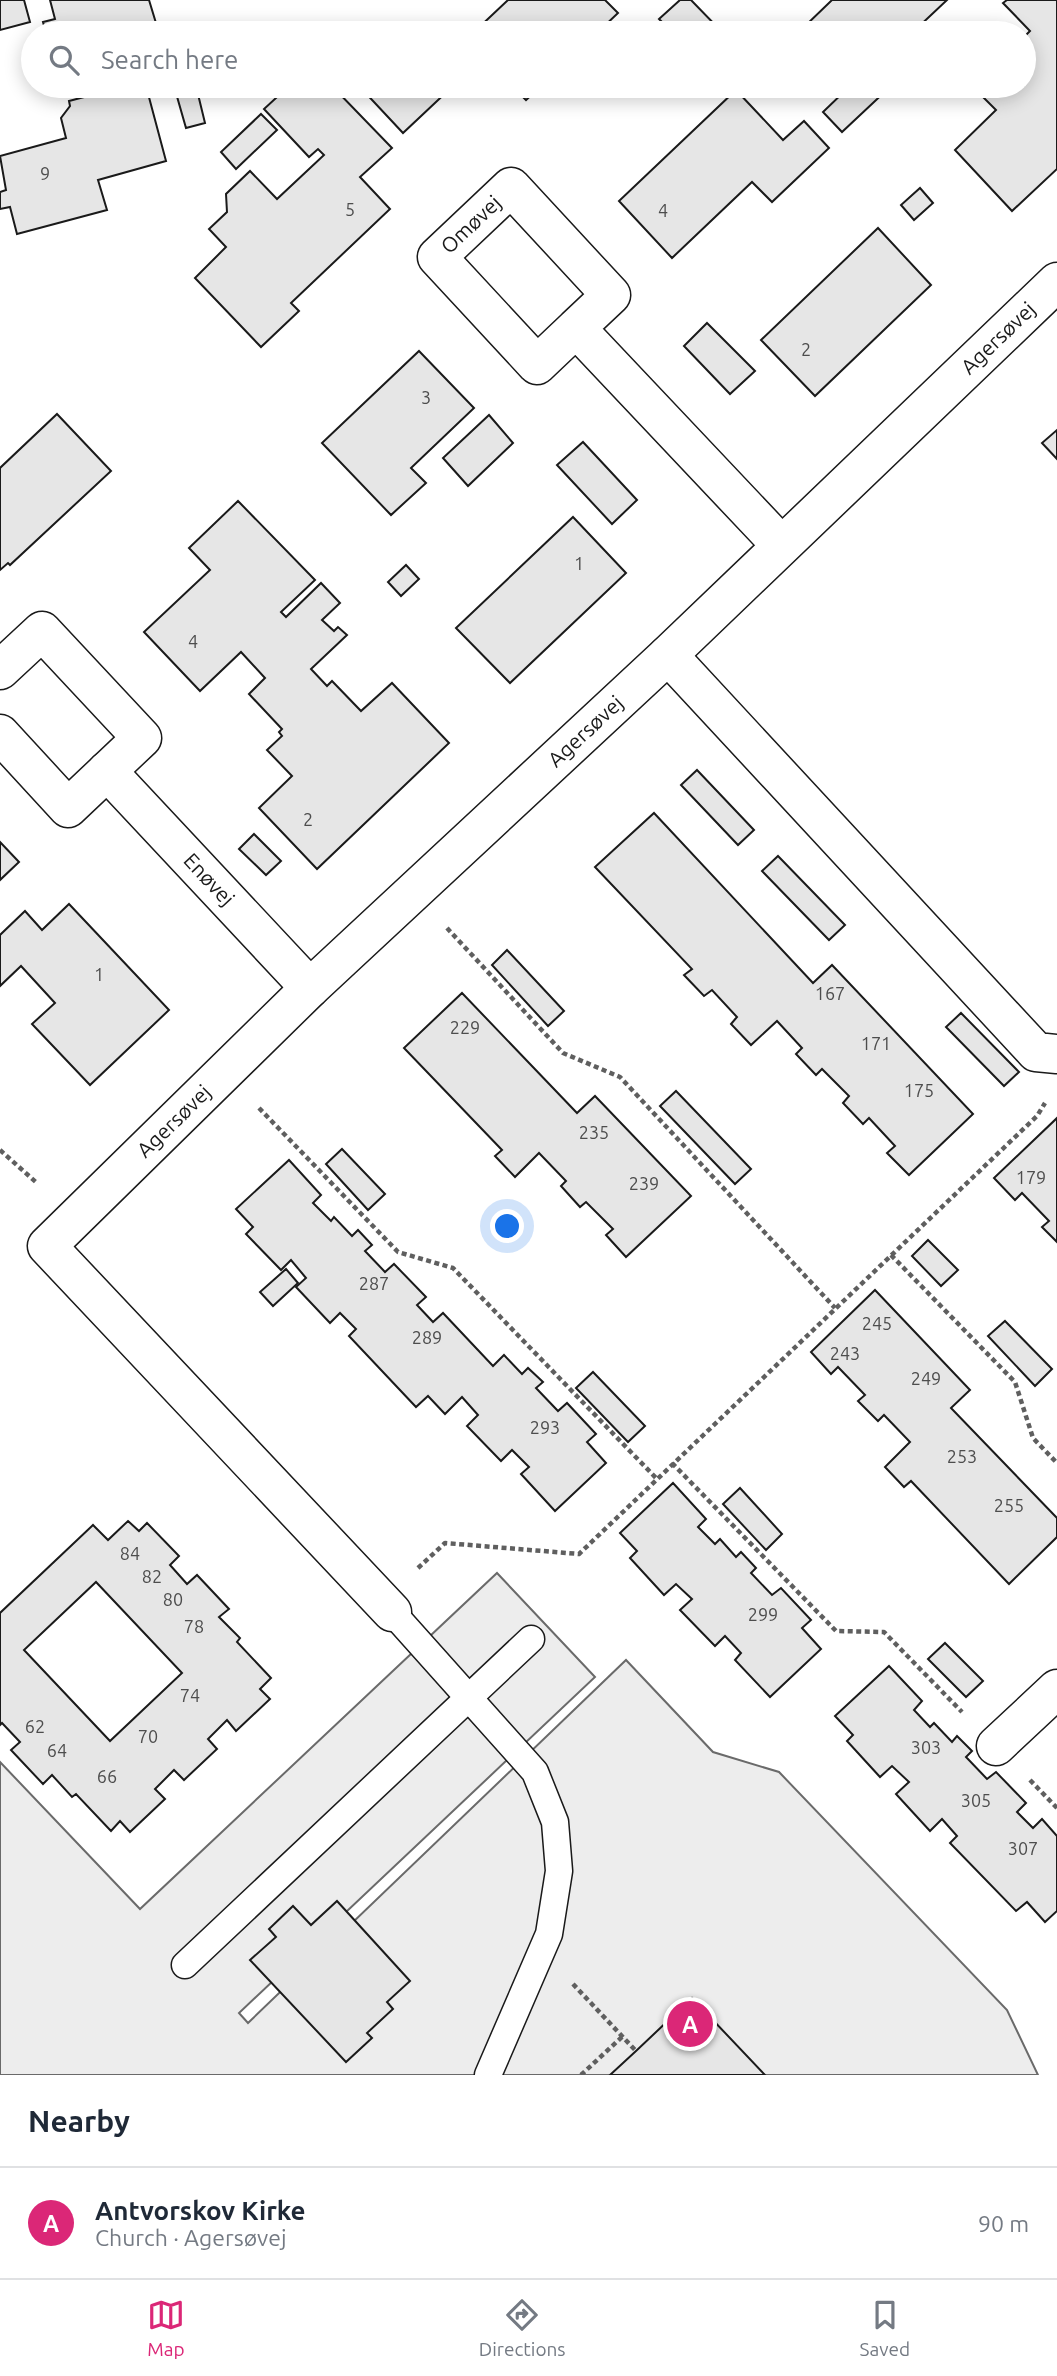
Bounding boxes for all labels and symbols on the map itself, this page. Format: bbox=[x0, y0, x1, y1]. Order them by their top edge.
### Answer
house number: 9 bbox=[40, 163, 50, 183]
street label: Omøvej bbox=[436, 190, 505, 258]
house number: 5 bbox=[345, 199, 355, 219]
house number: 4 bbox=[658, 200, 668, 220]
street label: Agersøvej bbox=[956, 296, 1040, 379]
house number: 2 bbox=[801, 339, 811, 359]
house number: 3 bbox=[421, 387, 431, 407]
house number: 1 bbox=[574, 553, 584, 573]
house number: 4 bbox=[188, 631, 198, 651]
street label: Agersøvej bbox=[543, 690, 628, 771]
house number: 2 bbox=[303, 809, 313, 829]
street label: Enøvej bbox=[179, 848, 240, 910]
house number: 1 bbox=[94, 964, 104, 984]
house number: 167 bbox=[815, 983, 845, 1003]
house number: 229 bbox=[450, 1017, 480, 1037]
house number: 171 bbox=[861, 1033, 891, 1053]
street label: Agersøvej bbox=[132, 1079, 215, 1162]
house number: 175 bbox=[904, 1080, 934, 1100]
house number: 235 bbox=[579, 1122, 609, 1142]
house number: 179 bbox=[1016, 1167, 1046, 1187]
house number: 239 bbox=[629, 1173, 659, 1193]
your location bbox=[490, 1209, 524, 1243]
house number: 287 bbox=[359, 1273, 389, 1293]
house number: 245 bbox=[862, 1313, 892, 1333]
house number: 289 bbox=[412, 1327, 442, 1347]
house number: 243 bbox=[830, 1343, 860, 1363]
house number: 249 bbox=[911, 1368, 941, 1388]
house number: 293 bbox=[530, 1417, 560, 1437]
house number: 253 bbox=[947, 1446, 977, 1466]
house number: 255 bbox=[994, 1495, 1024, 1515]
house number: 84 bbox=[120, 1543, 140, 1563]
house number: 82 bbox=[142, 1566, 162, 1586]
house number: 80 bbox=[163, 1589, 183, 1609]
house number: 299 bbox=[748, 1604, 778, 1624]
house number: 78 bbox=[184, 1616, 204, 1636]
house number: 74 bbox=[180, 1685, 200, 1705]
house number: 62 bbox=[25, 1716, 45, 1736]
house number: 70 bbox=[138, 1726, 158, 1746]
house number: 303 bbox=[911, 1737, 941, 1757]
house number: 64 bbox=[47, 1740, 67, 1760]
house number: 66 bbox=[97, 1766, 117, 1786]
house number: 305 bbox=[961, 1790, 991, 1810]
house number: 307 bbox=[1008, 1838, 1038, 1858]
pin: A bbox=[667, 1998, 713, 2050]

